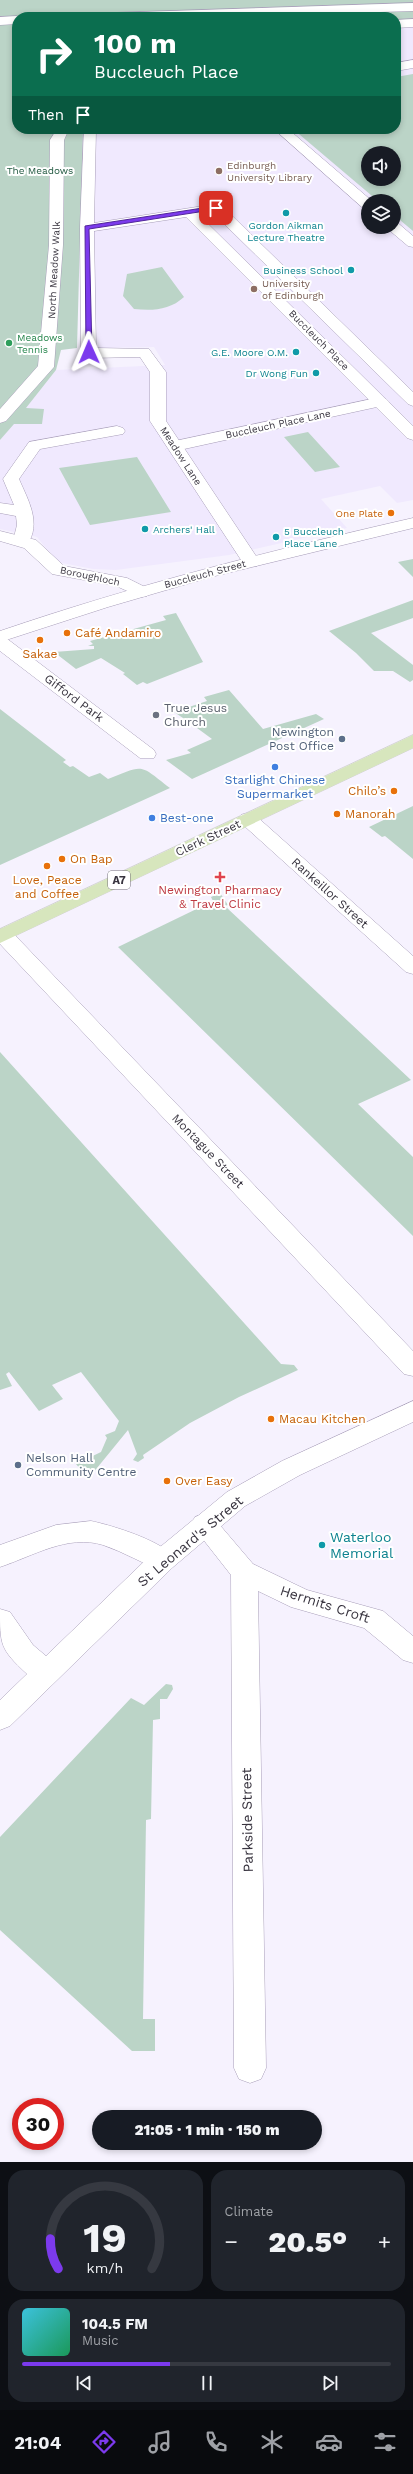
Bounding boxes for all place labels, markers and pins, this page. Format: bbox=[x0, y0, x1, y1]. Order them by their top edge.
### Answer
place label: Edinburgh University Library bbox=[227, 160, 313, 183]
marker: Edinburgh University Library bbox=[214, 166, 224, 176]
pin bbox=[199, 191, 233, 225]
marker: Gordon Aikman Lecture Theatre bbox=[281, 208, 291, 218]
place label: Gordon Aikman Lecture Theatre bbox=[247, 220, 325, 243]
place label: Business School bbox=[263, 265, 343, 276]
marker: Business School bbox=[346, 265, 356, 275]
place label: University of Edinburgh bbox=[262, 278, 324, 301]
marker: University of Edinburgh bbox=[249, 284, 259, 294]
place label: Meadows Tennis bbox=[17, 332, 63, 355]
marker: Meadows Tennis bbox=[4, 338, 14, 348]
place label: G.E. Moore O.M. bbox=[211, 347, 288, 358]
marker: G.E. Moore O.M. bbox=[291, 347, 301, 357]
place label: Dr Wong Fun bbox=[246, 368, 308, 379]
marker: Dr Wong Fun bbox=[311, 368, 321, 378]
place label: One Plate bbox=[336, 508, 383, 519]
marker: One Plate bbox=[386, 508, 396, 518]
marker: Archers' Hall bbox=[140, 524, 150, 534]
place label: Archers' Hall bbox=[153, 524, 215, 535]
place label: 5 Buccleuch Place Lane bbox=[284, 526, 344, 549]
marker: 5 Buccleuch Place Lane bbox=[271, 532, 281, 542]
place label: Café Andamiro bbox=[75, 626, 161, 640]
marker: Café Andamiro bbox=[62, 628, 72, 638]
marker: Sakae bbox=[35, 635, 45, 645]
place label: Sakae bbox=[23, 647, 57, 661]
place label: True Jesus Church bbox=[164, 701, 227, 729]
marker: True Jesus Church bbox=[151, 710, 161, 720]
place label: Newington Post Office bbox=[269, 725, 334, 753]
marker: Newington Post Office bbox=[337, 734, 347, 744]
marker: Starlight Chinese Supermarket bbox=[270, 762, 280, 772]
place label: Starlight Chinese Supermarket bbox=[225, 773, 325, 801]
place label: Chilo’s bbox=[348, 784, 386, 798]
marker: Chilo’s bbox=[389, 786, 399, 796]
place label: Manorah bbox=[345, 807, 396, 821]
marker: Manorah bbox=[332, 809, 342, 819]
place label: Best-one bbox=[160, 811, 214, 825]
marker: Best-one bbox=[147, 813, 157, 823]
place label: On Bap bbox=[70, 852, 113, 866]
marker: On Bap bbox=[57, 854, 67, 864]
marker: Love, Peace and Coffee bbox=[42, 861, 52, 871]
marker: Newington Pharmacy & Travel Clinic bbox=[215, 872, 225, 882]
place label: Love, Peace and Coffee bbox=[12, 873, 82, 901]
place label: Newington Pharmacy & Travel Clinic bbox=[158, 883, 283, 911]
place label: Macau Kitchen bbox=[279, 1412, 366, 1426]
marker: Macau Kitchen bbox=[266, 1414, 276, 1424]
place label: Nelson Hall Community Centre bbox=[26, 1451, 137, 1479]
marker: Nelson Hall Community Centre bbox=[13, 1460, 23, 1470]
place label: Over Easy bbox=[175, 1474, 233, 1488]
marker: Over Easy bbox=[162, 1476, 172, 1486]
place label: Waterloo Memorial bbox=[330, 1529, 394, 1561]
marker: Waterloo Memorial bbox=[317, 1540, 327, 1550]

